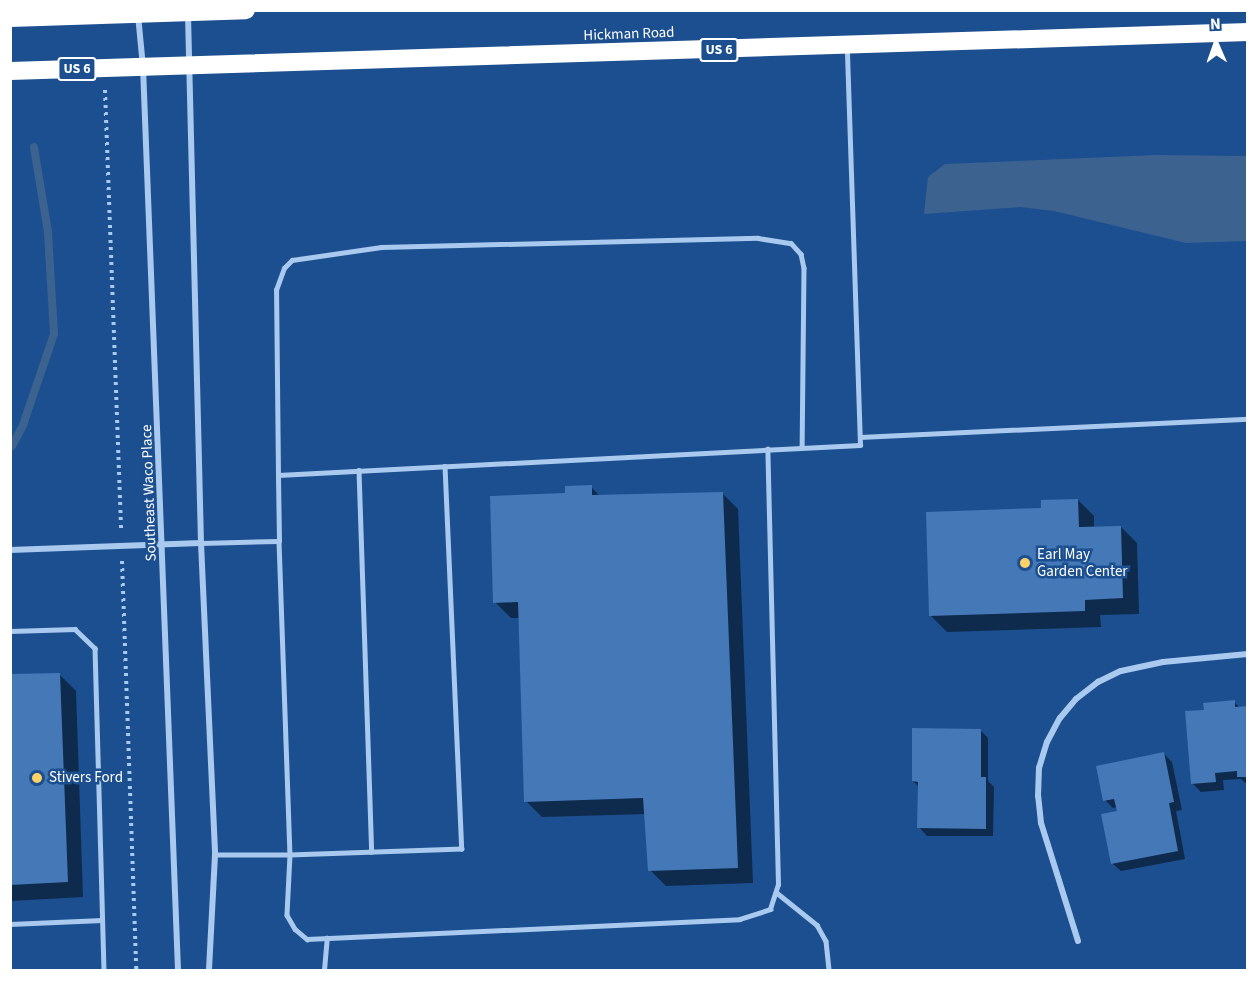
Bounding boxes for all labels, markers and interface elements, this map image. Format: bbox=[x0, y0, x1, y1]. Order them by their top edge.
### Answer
north arrow bbox=[1186, 12, 1246, 72]
text: N bbox=[1210, 13, 1221, 35]
street label: Hickman Road bbox=[583, 23, 675, 45]
road number: US 6 bbox=[698, 39, 740, 61]
road number: US 6 bbox=[56, 58, 98, 80]
street label: Southeast Waco Place bbox=[138, 424, 160, 562]
place label: Earl May Garden Center bbox=[1037, 545, 1128, 580]
marker: Earl May Garden Center bbox=[1018, 556, 1032, 570]
place label: Stivers Ford bbox=[49, 769, 123, 787]
marker: Stivers Ford bbox=[30, 771, 44, 785]

